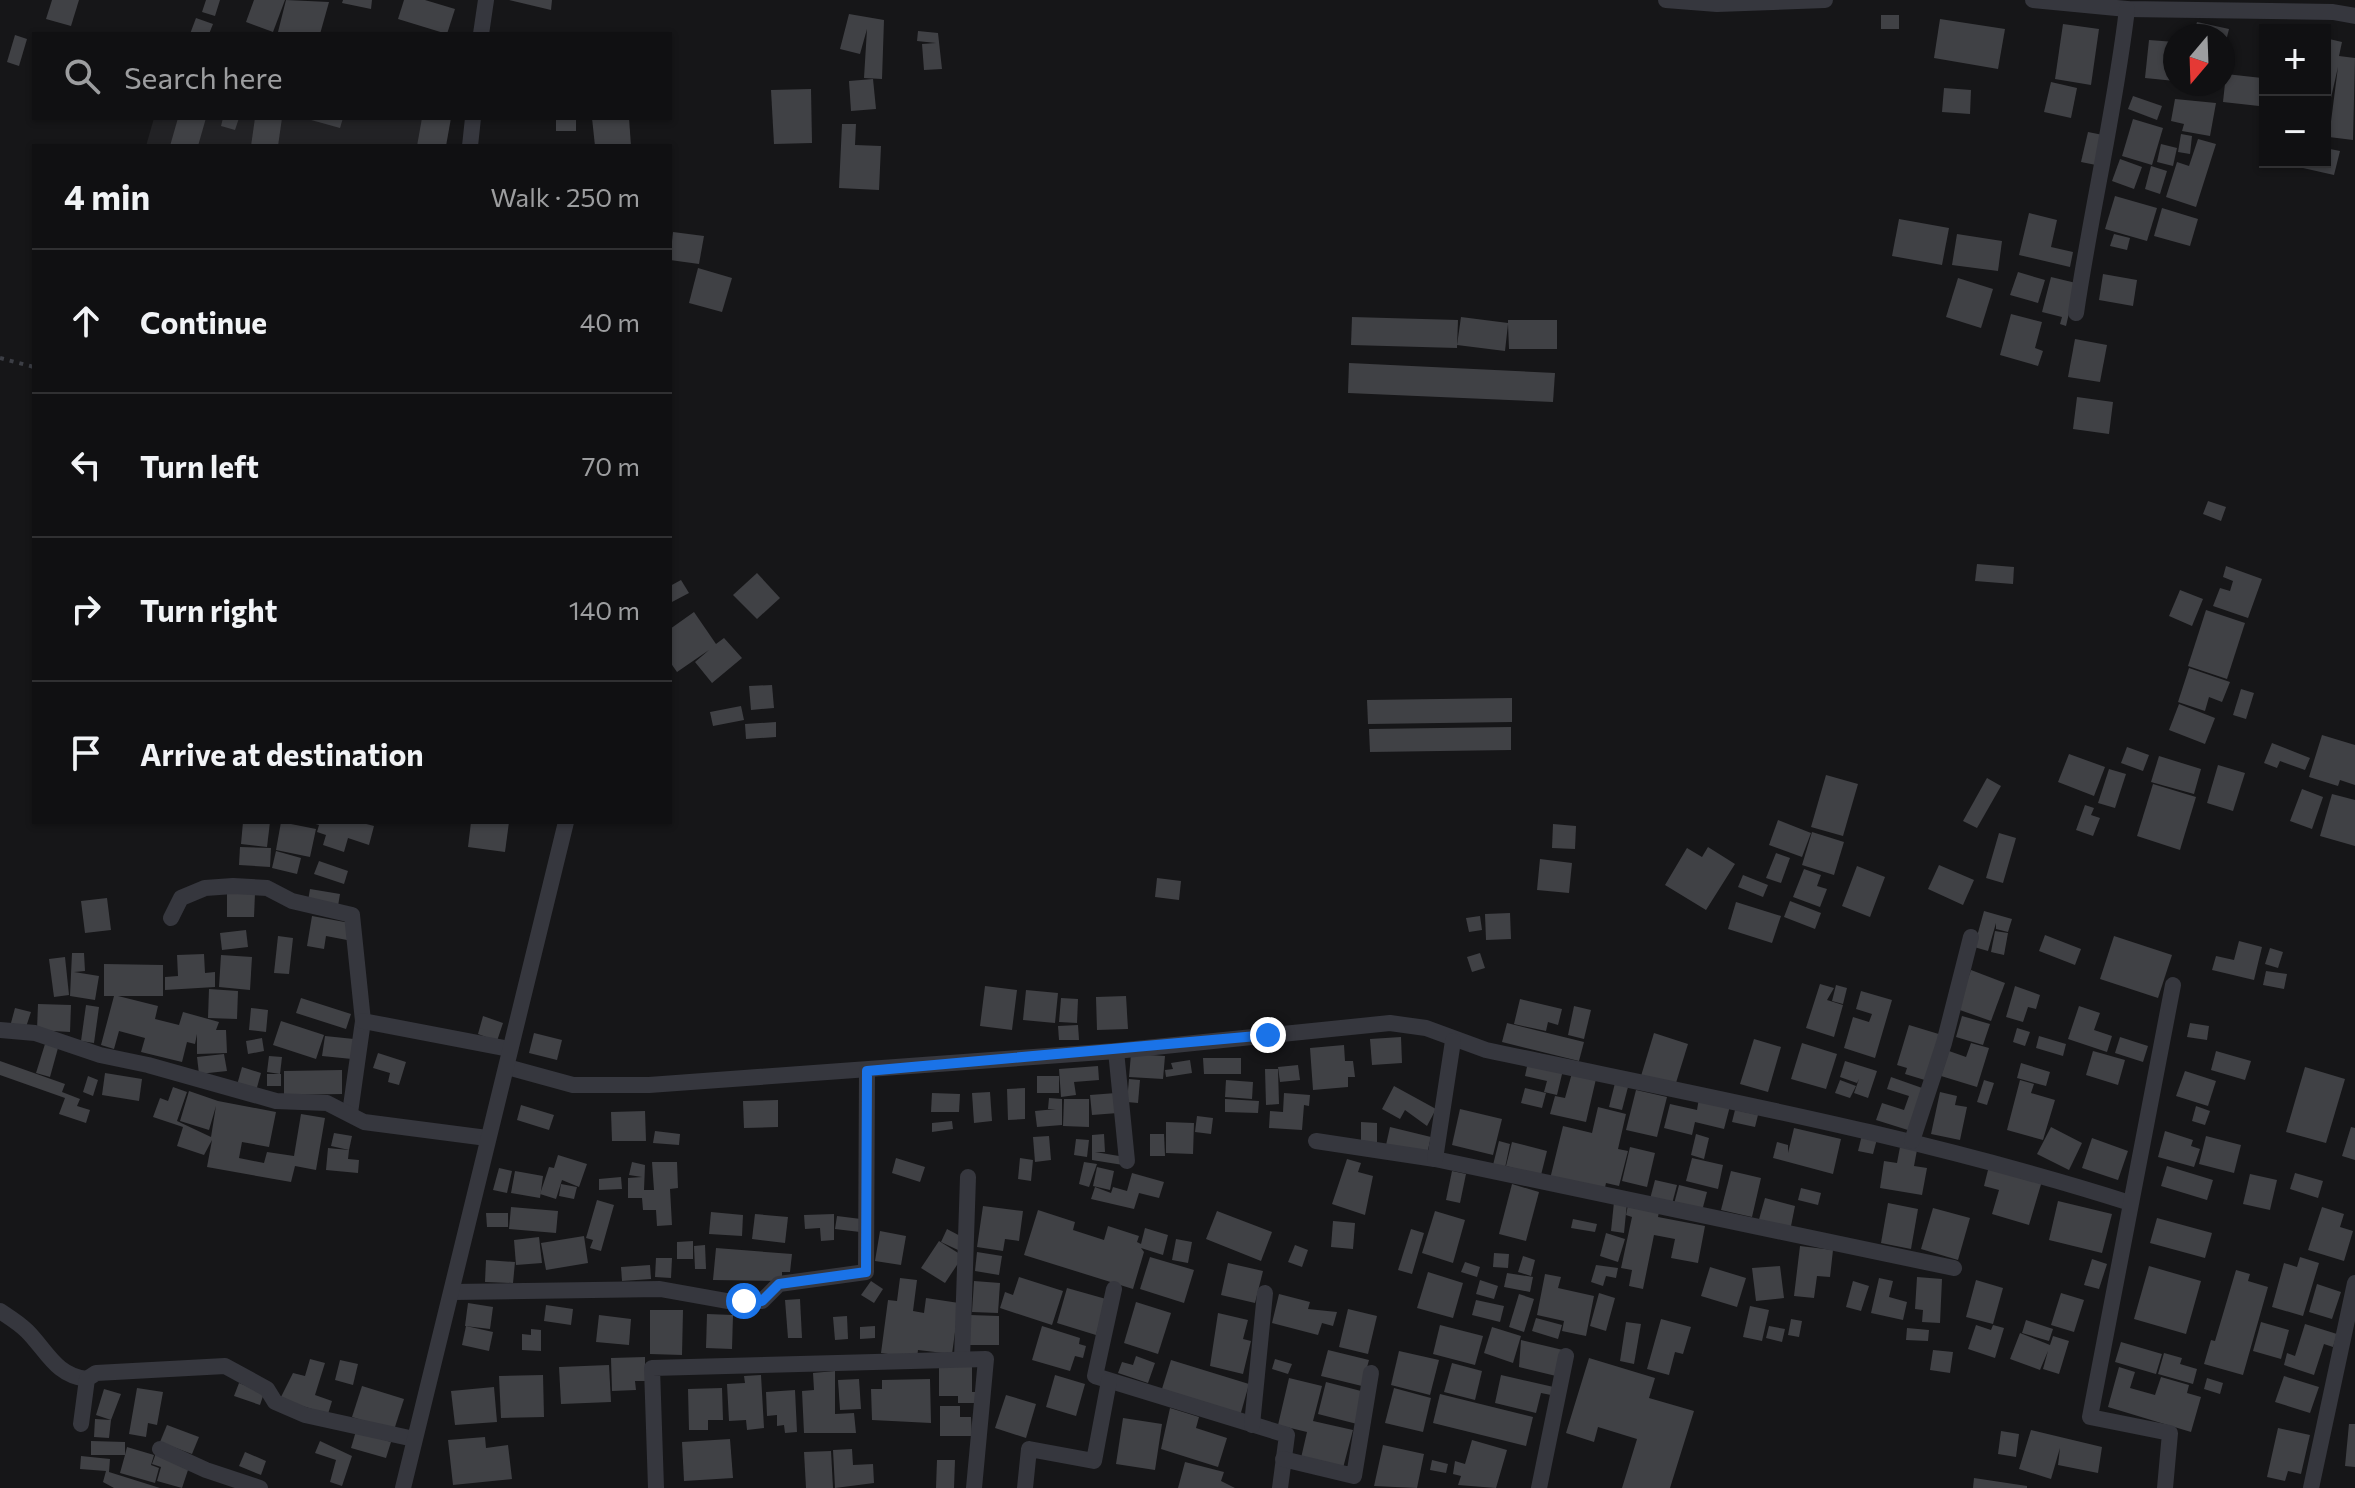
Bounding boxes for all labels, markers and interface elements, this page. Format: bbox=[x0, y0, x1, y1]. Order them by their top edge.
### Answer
north arrow bbox=[2163, 24, 2235, 96]
map controls bbox=[2259, 24, 2331, 168]
button: + bbox=[2259, 24, 2331, 96]
search box bbox=[32, 32, 672, 120]
icon: search bbox=[60, 54, 104, 98]
text: Search here bbox=[124, 58, 283, 95]
button: − bbox=[2259, 96, 2331, 168]
text: 4 min bbox=[64, 175, 150, 217]
text: Walk · 250 m bbox=[490, 181, 640, 212]
icon: ahead bbox=[64, 299, 108, 343]
text: Continue bbox=[140, 303, 267, 340]
text: 40 m bbox=[580, 306, 640, 337]
icon: left bbox=[64, 443, 108, 487]
text: Turn left bbox=[140, 447, 259, 484]
text: 70 m bbox=[582, 450, 640, 481]
icon: right bbox=[64, 587, 108, 631]
text: Turn right bbox=[140, 591, 277, 628]
text: 140 m bbox=[569, 594, 640, 625]
icon: arrive bbox=[64, 731, 108, 775]
text: Arrive at destination bbox=[140, 735, 424, 772]
route end bbox=[1250, 1017, 1286, 1053]
route start bbox=[726, 1283, 762, 1319]

